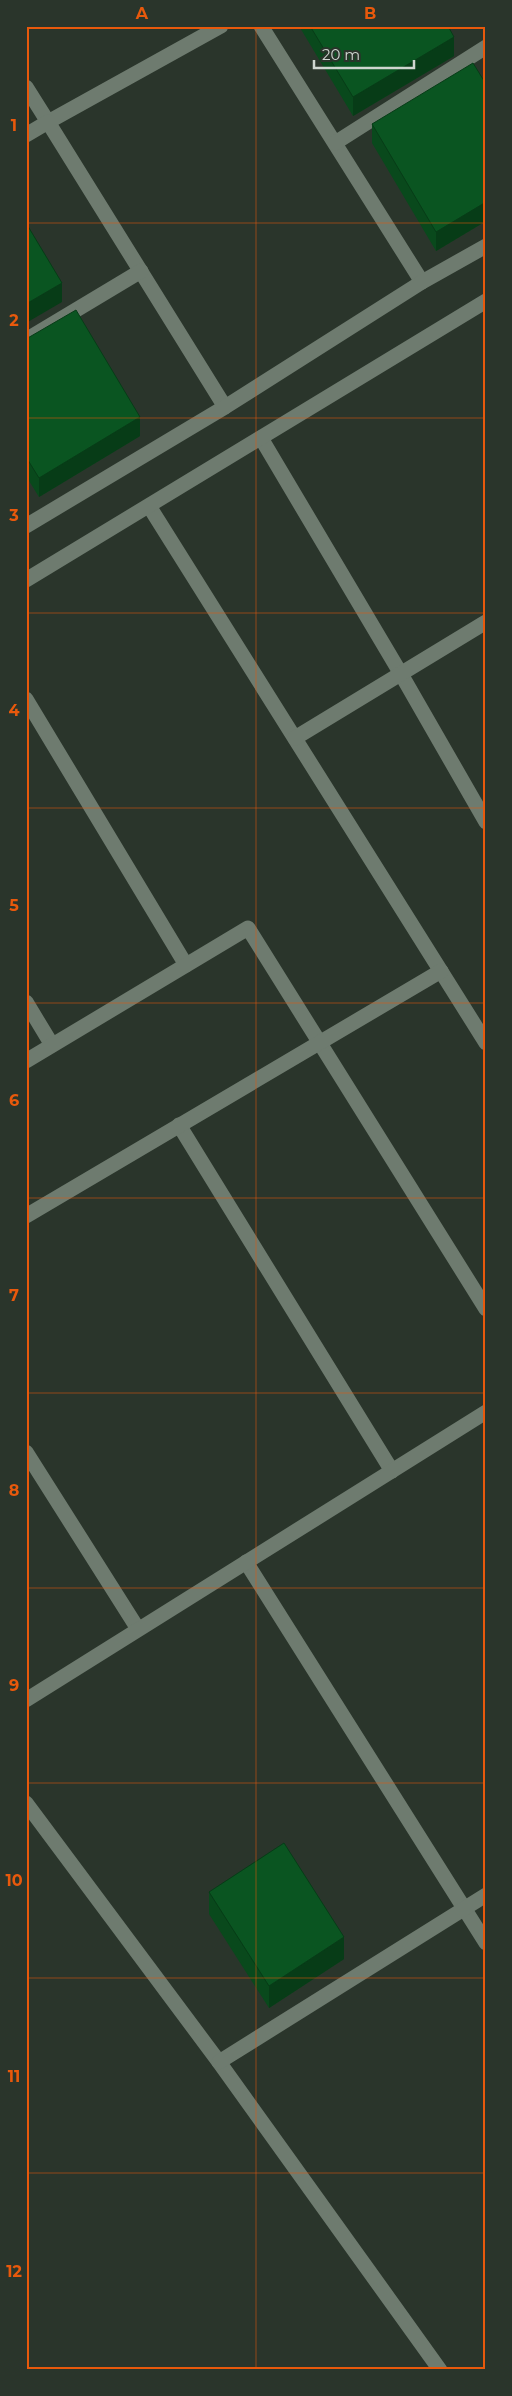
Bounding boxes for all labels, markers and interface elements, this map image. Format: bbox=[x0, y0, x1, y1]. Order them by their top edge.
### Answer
text: A bbox=[135, 4, 149, 23]
text: B bbox=[364, 4, 376, 23]
scale bar bbox=[314, 38, 414, 70]
text: 20 m bbox=[322, 45, 360, 64]
text: 1 bbox=[11, 116, 17, 135]
text: 2 bbox=[9, 311, 19, 330]
text: 3 bbox=[8, 506, 19, 525]
text: 4 bbox=[8, 701, 20, 720]
text: 5 bbox=[9, 896, 19, 915]
text: 6 bbox=[9, 1091, 19, 1110]
text: 7 bbox=[9, 1286, 19, 1305]
text: 8 bbox=[9, 1481, 19, 1500]
text: 9 bbox=[9, 1676, 19, 1695]
text: 10 bbox=[5, 1871, 23, 1890]
text: 11 bbox=[8, 2067, 20, 2086]
text: 12 bbox=[6, 2262, 22, 2281]

